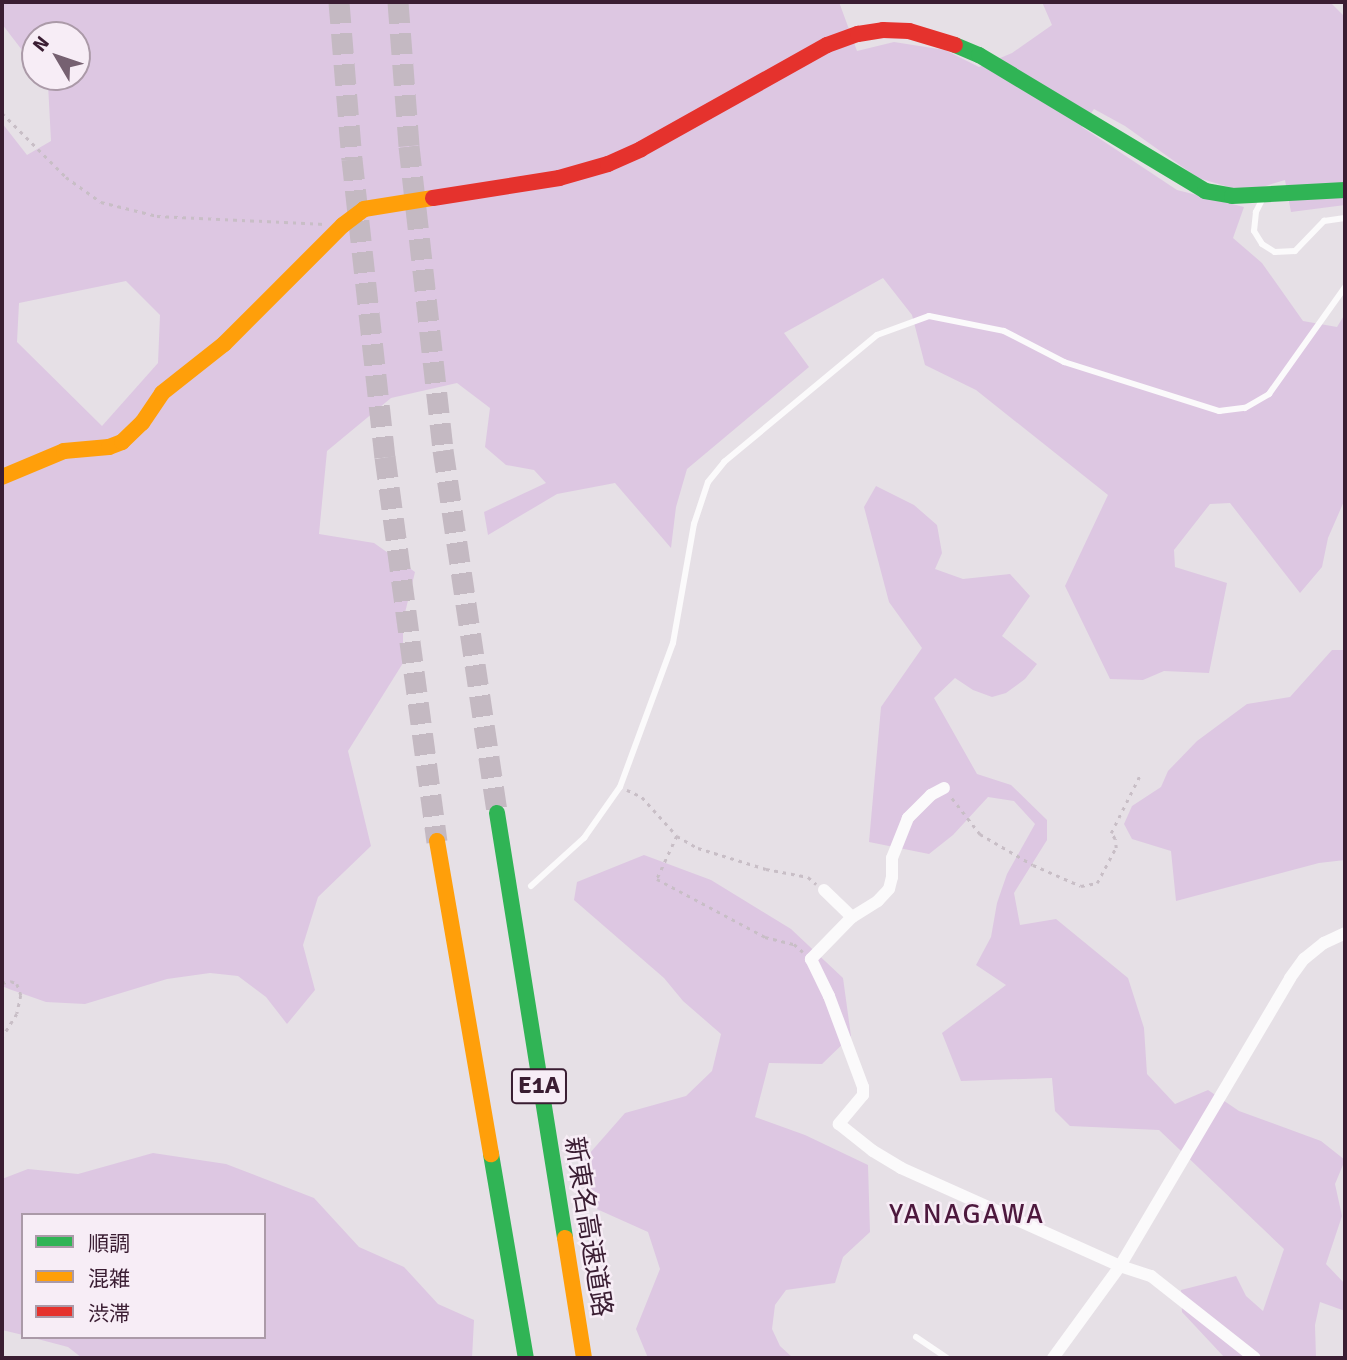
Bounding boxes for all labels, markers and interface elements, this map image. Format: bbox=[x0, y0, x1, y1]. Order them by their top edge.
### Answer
north arrow bbox=[21, 21, 91, 91]
text: N bbox=[28, 31, 55, 57]
road number: E1A bbox=[509, 1066, 569, 1106]
street label: 新東名高速道路 bbox=[557, 1135, 617, 1319]
district label: YANAGAWA bbox=[890, 1197, 1044, 1231]
legend bbox=[21, 1213, 266, 1339]
text: 順調 bbox=[88, 1231, 130, 1257]
text: 混雑 bbox=[88, 1266, 130, 1292]
text: 渋滞 bbox=[88, 1301, 130, 1327]

